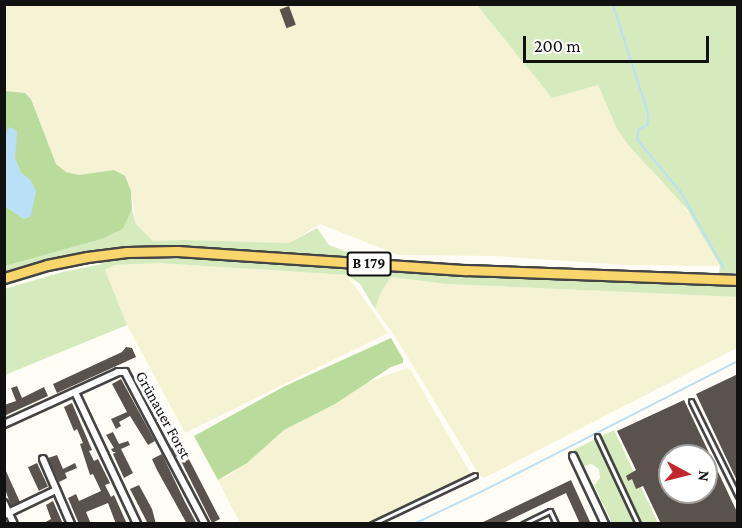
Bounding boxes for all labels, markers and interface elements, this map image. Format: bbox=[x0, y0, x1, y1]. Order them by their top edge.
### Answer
scale bar bbox=[526, 24, 712, 62]
text: 200 m bbox=[534, 36, 581, 56]
road number: B 179 bbox=[346, 252, 392, 276]
street label: Grünauer Forst bbox=[131, 368, 195, 462]
north arrow bbox=[658, 444, 718, 504]
text: N bbox=[695, 470, 713, 482]

